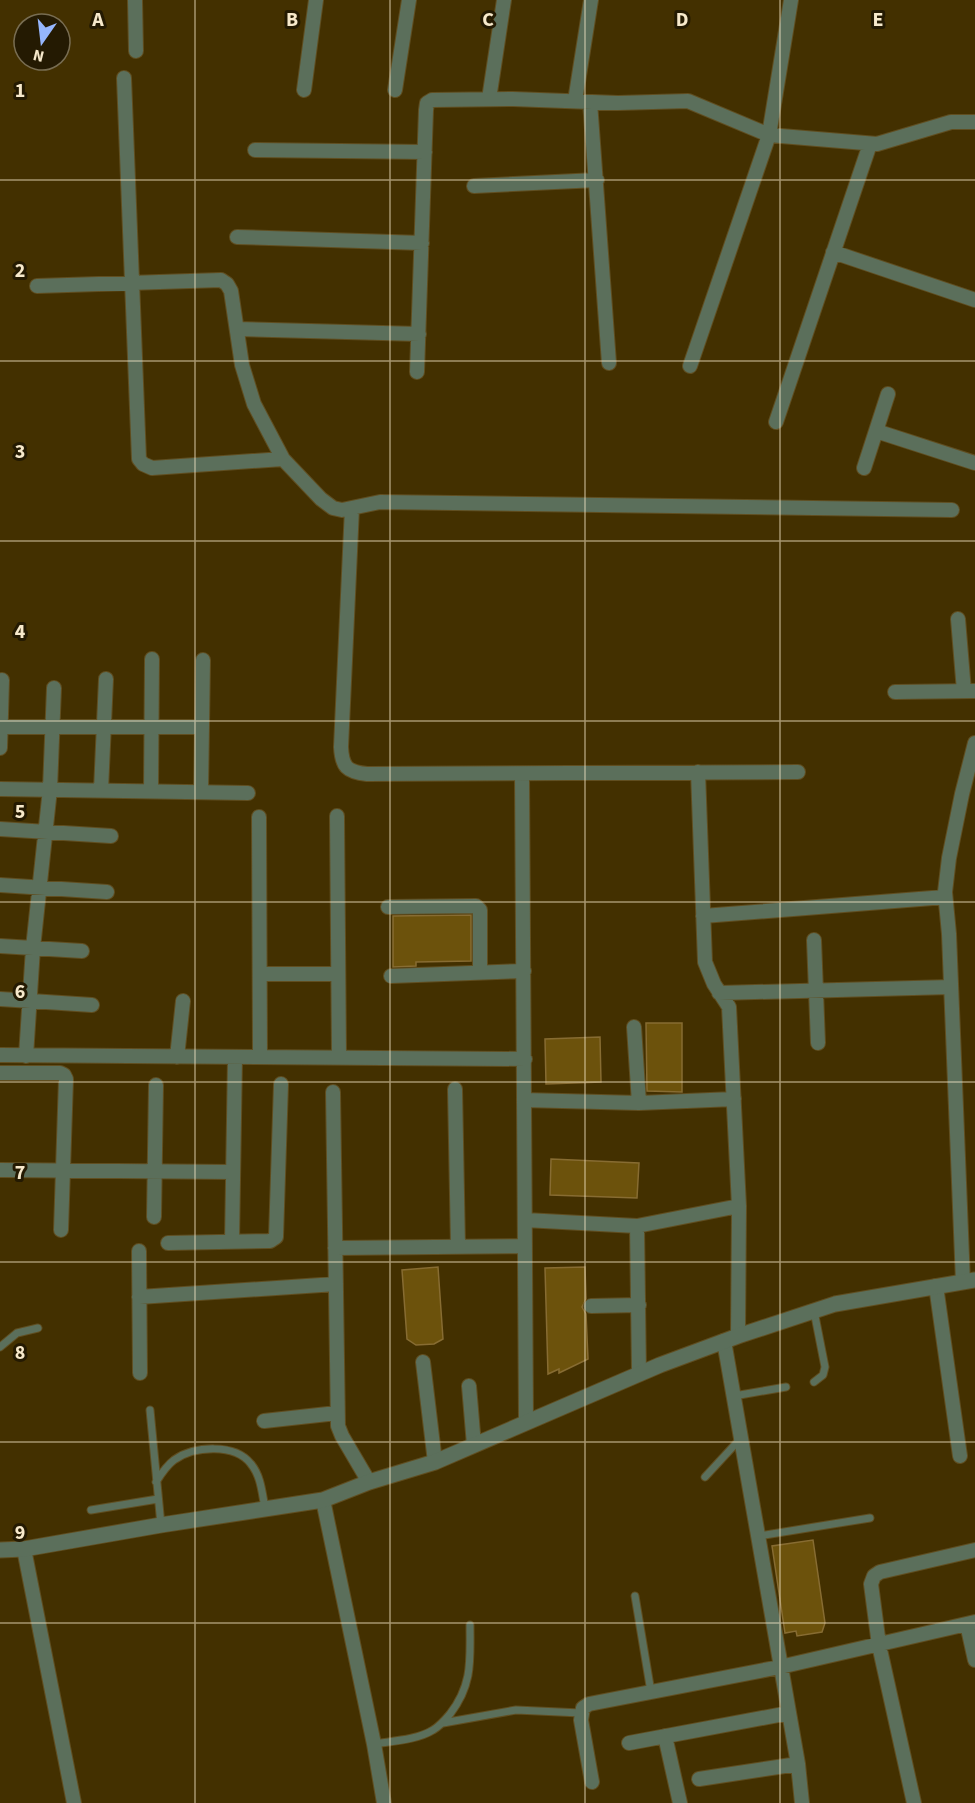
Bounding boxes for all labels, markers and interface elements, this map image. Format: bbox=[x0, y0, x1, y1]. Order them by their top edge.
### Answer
text: A bbox=[91, 6, 104, 34]
text: B bbox=[286, 6, 298, 34]
text: C bbox=[482, 6, 494, 34]
text: D bbox=[676, 6, 688, 34]
text: E bbox=[873, 6, 883, 34]
north arrow bbox=[12, 12, 72, 72]
text: N bbox=[31, 44, 46, 68]
text: 1 bbox=[15, 77, 25, 105]
text: 2 bbox=[15, 257, 25, 285]
text: 3 bbox=[15, 438, 25, 466]
text: 4 bbox=[15, 618, 26, 646]
text: 5 bbox=[15, 798, 25, 826]
text: 6 bbox=[15, 978, 25, 1006]
text: 7 bbox=[15, 1159, 25, 1187]
text: 8 bbox=[15, 1339, 25, 1367]
text: 9 bbox=[15, 1519, 25, 1547]

